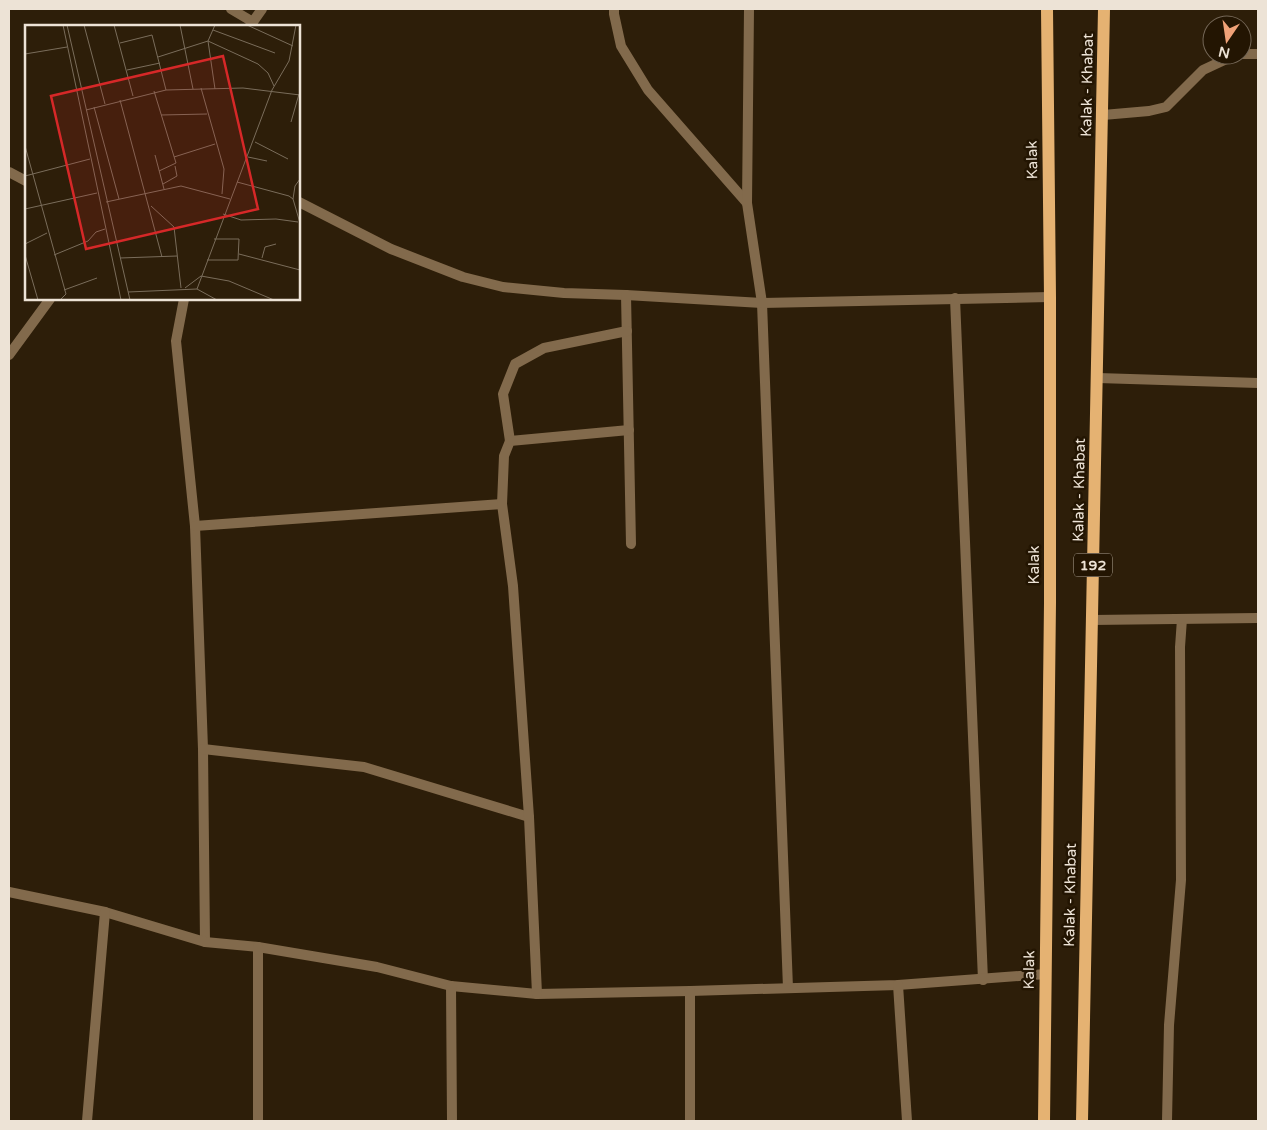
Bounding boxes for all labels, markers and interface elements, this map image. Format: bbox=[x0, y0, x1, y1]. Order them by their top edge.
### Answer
north arrow bbox=[1202, 15, 1252, 65]
inset map bbox=[25, 25, 300, 300]
street label: Kalak - Khabat bbox=[1077, 33, 1097, 137]
text: N bbox=[1217, 43, 1232, 62]
street label: Kalak bbox=[1023, 140, 1041, 180]
street label: Kalak - Khabat bbox=[1069, 438, 1089, 542]
street label: Kalak bbox=[1025, 546, 1043, 584]
road number: 192 bbox=[1074, 554, 1112, 576]
street label: Kalak - Khabat bbox=[1060, 843, 1080, 947]
street label: Kalak bbox=[1020, 950, 1038, 990]

